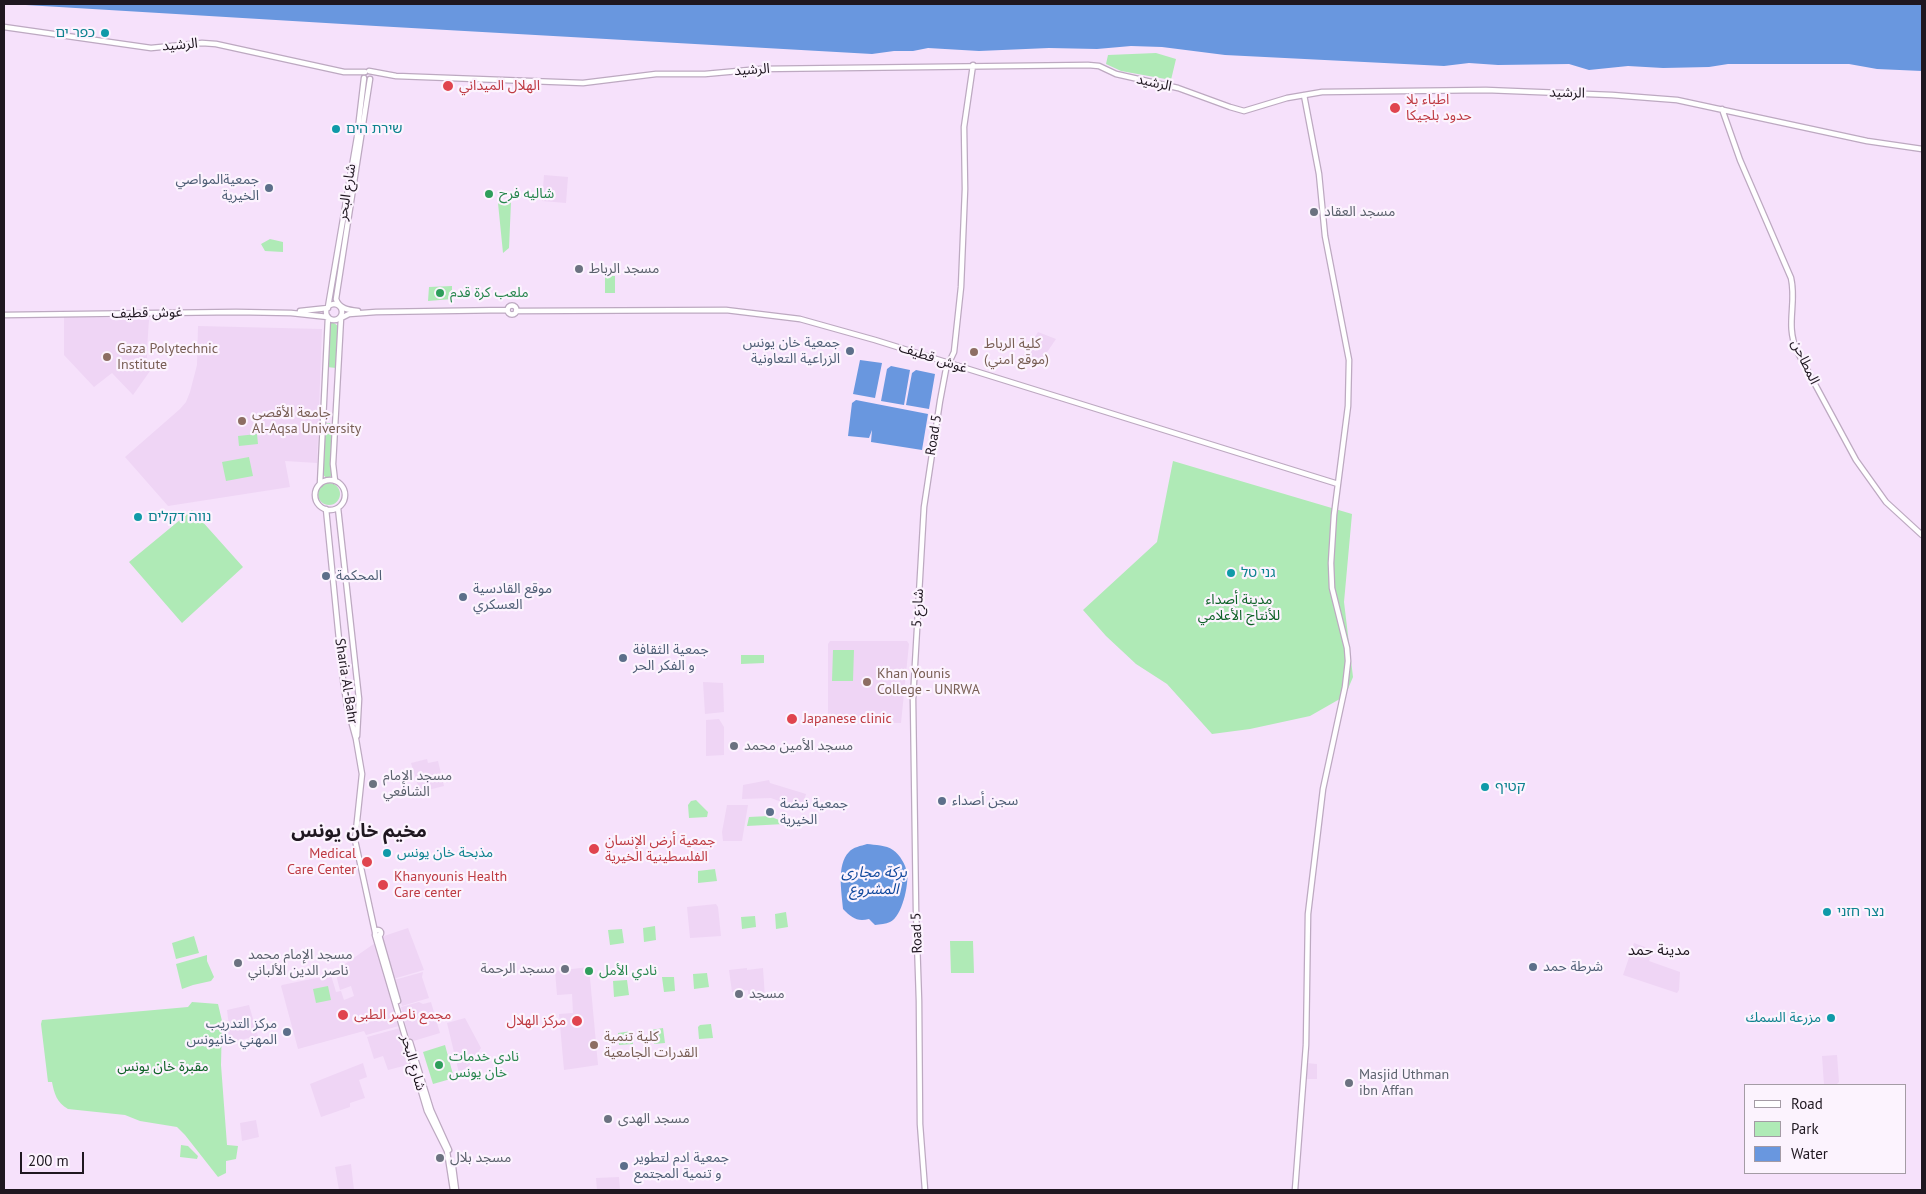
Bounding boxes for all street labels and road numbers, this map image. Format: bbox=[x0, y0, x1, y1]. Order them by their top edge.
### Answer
street label: الرشيد bbox=[161, 35, 199, 55]
street label: الرشيد bbox=[734, 60, 770, 80]
street label: الرشيد bbox=[1135, 71, 1173, 95]
street label: الرشيد bbox=[1549, 84, 1585, 102]
street label: شارع البحر bbox=[334, 162, 360, 222]
street label: غوش قطيف bbox=[111, 304, 183, 322]
street label: المطاحن bbox=[1787, 337, 1823, 387]
street label: غوش قطيف bbox=[897, 339, 969, 377]
street label: Road 5 bbox=[922, 413, 946, 457]
street label: شارع 5 bbox=[909, 588, 927, 628]
street label: Sharia Al-Bahr bbox=[331, 637, 361, 725]
street label: Road 5 bbox=[908, 912, 926, 954]
street label: شارع البحر bbox=[397, 1033, 429, 1093]

